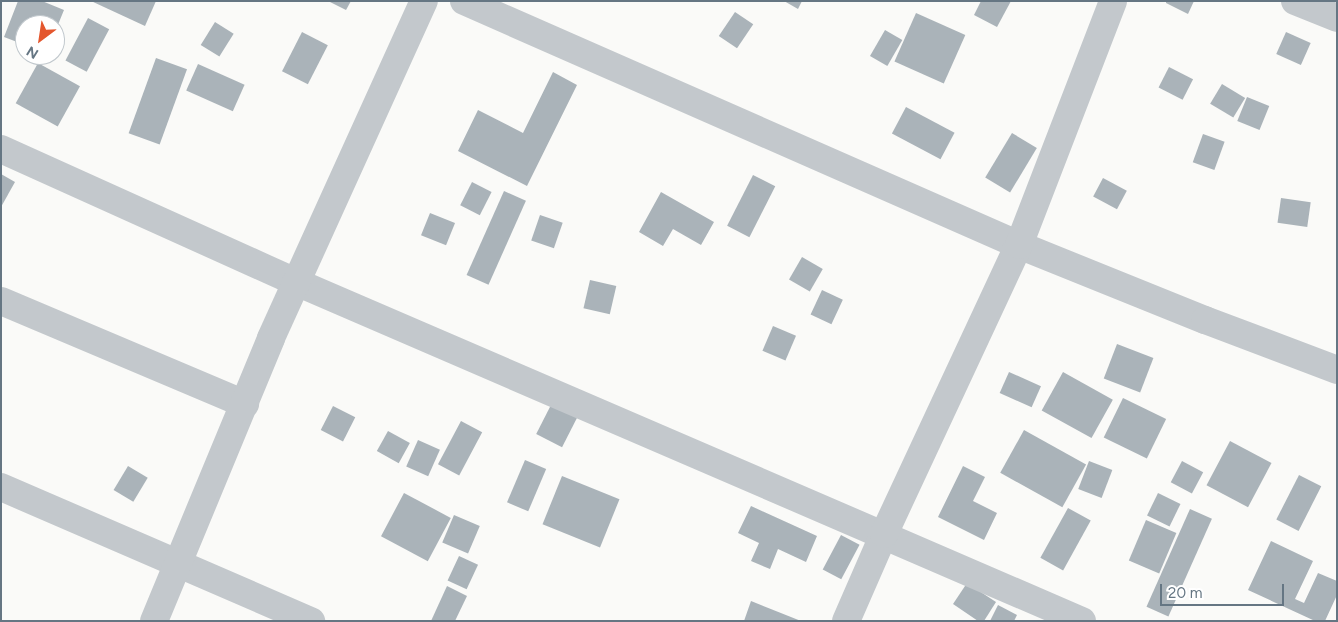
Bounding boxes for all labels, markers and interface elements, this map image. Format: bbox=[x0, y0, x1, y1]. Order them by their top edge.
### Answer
north arrow bbox=[15, 15, 65, 65]
text: N bbox=[24, 42, 42, 63]
scale bar bbox=[1163, 574, 1287, 606]
text: 20 m bbox=[1168, 584, 1202, 602]

